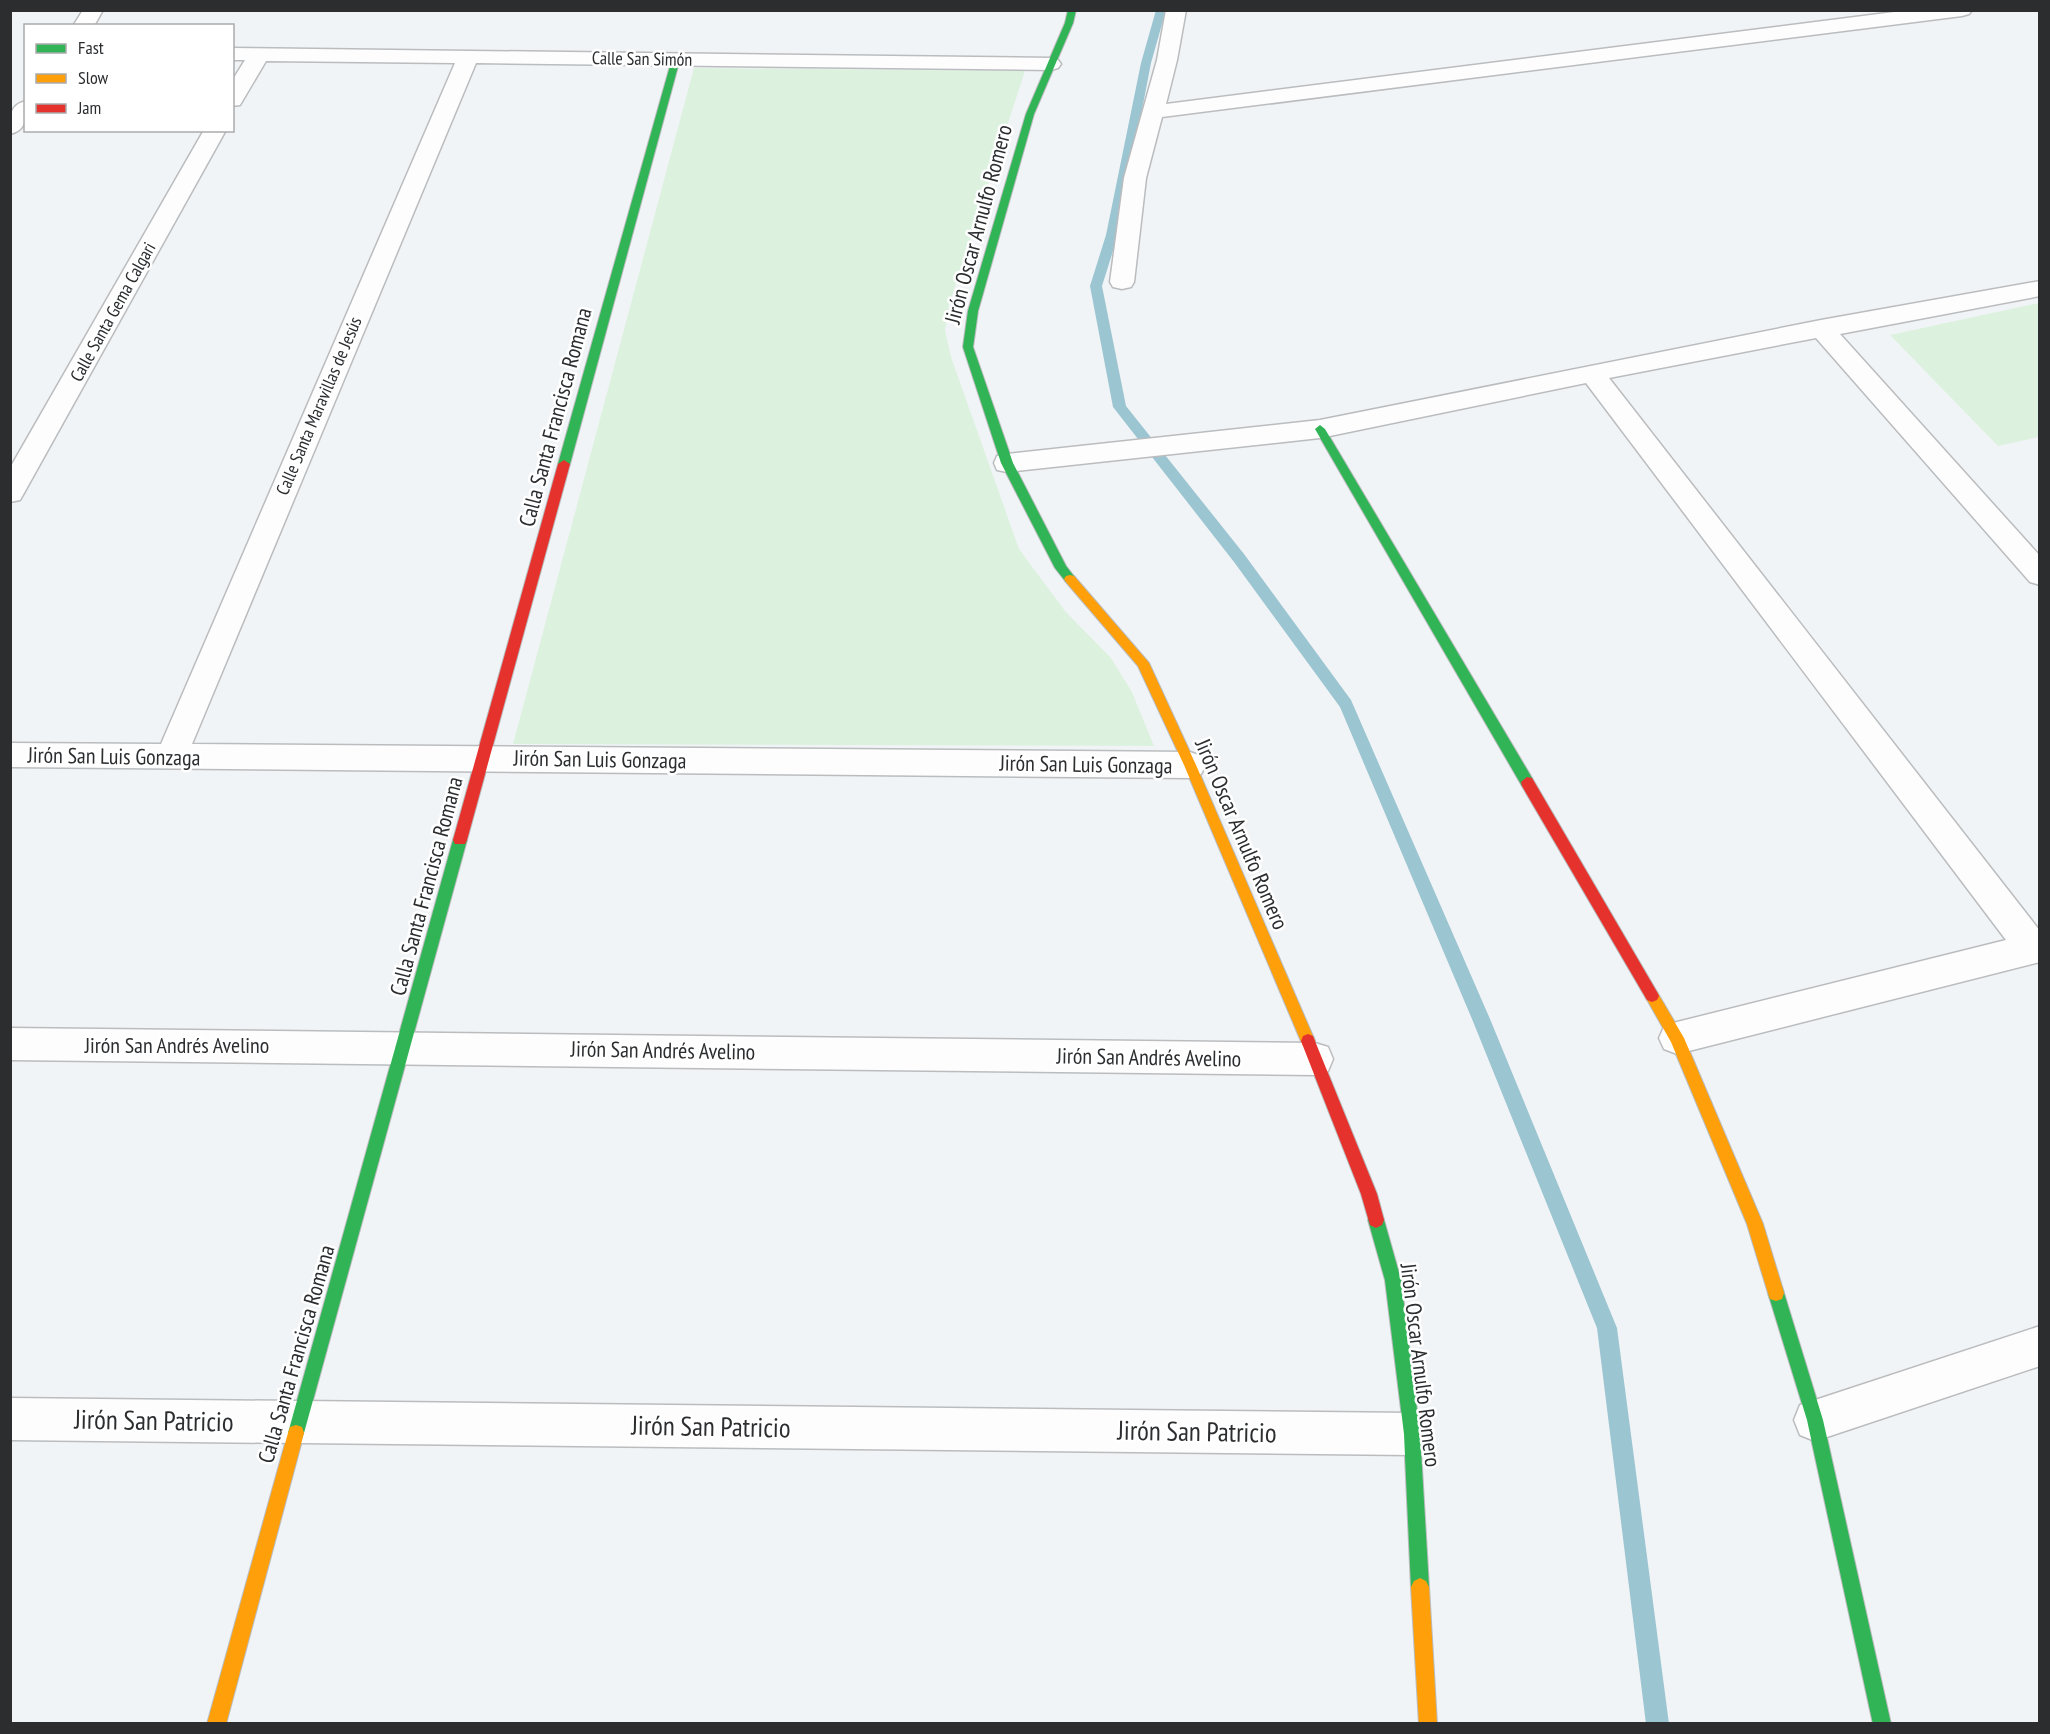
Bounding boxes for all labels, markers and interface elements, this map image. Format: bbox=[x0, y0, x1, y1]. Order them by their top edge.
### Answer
legend bbox=[24, 24, 234, 132]
text: Fast bbox=[78, 36, 104, 59]
street label: Calle San Simón bbox=[592, 46, 692, 71]
text: Slow bbox=[78, 66, 109, 89]
text: Jam bbox=[77, 96, 101, 119]
street label: Jirón Oscar Arnulfo Romero bbox=[938, 121, 1018, 327]
street label: Calle Santa Gema Calgari bbox=[65, 238, 160, 385]
street label: Calla Santa Francisca Romana bbox=[512, 305, 598, 529]
street label: Calle Santa Maravillas de Jesús bbox=[271, 313, 367, 498]
street label: Jirón Oscar Arnulfo Romero bbox=[1189, 733, 1295, 934]
street label: Jirón San Luis Gonzaga bbox=[26, 740, 201, 772]
street label: Jirón San Luis Gonzaga bbox=[512, 743, 687, 775]
street label: Jirón San Luis Gonzaga bbox=[998, 748, 1173, 780]
street label: Calla Santa Francisca Romana bbox=[383, 774, 469, 998]
street label: Jirón San Andrés Avelino bbox=[84, 1031, 269, 1059]
street label: Jirón San Andrés Avelino bbox=[570, 1034, 755, 1066]
street label: Jirón San Andrés Avelino bbox=[1056, 1041, 1241, 1073]
street label: Calla Santa Francisca Romana bbox=[251, 1242, 341, 1466]
street label: Jirón Oscar Arnulfo Romero bbox=[1395, 1261, 1447, 1468]
street label: Jirón San Patricio bbox=[73, 1402, 234, 1438]
street label: Jirón San Patricio bbox=[630, 1408, 791, 1444]
street label: Jirón San Patricio bbox=[1116, 1413, 1277, 1449]

